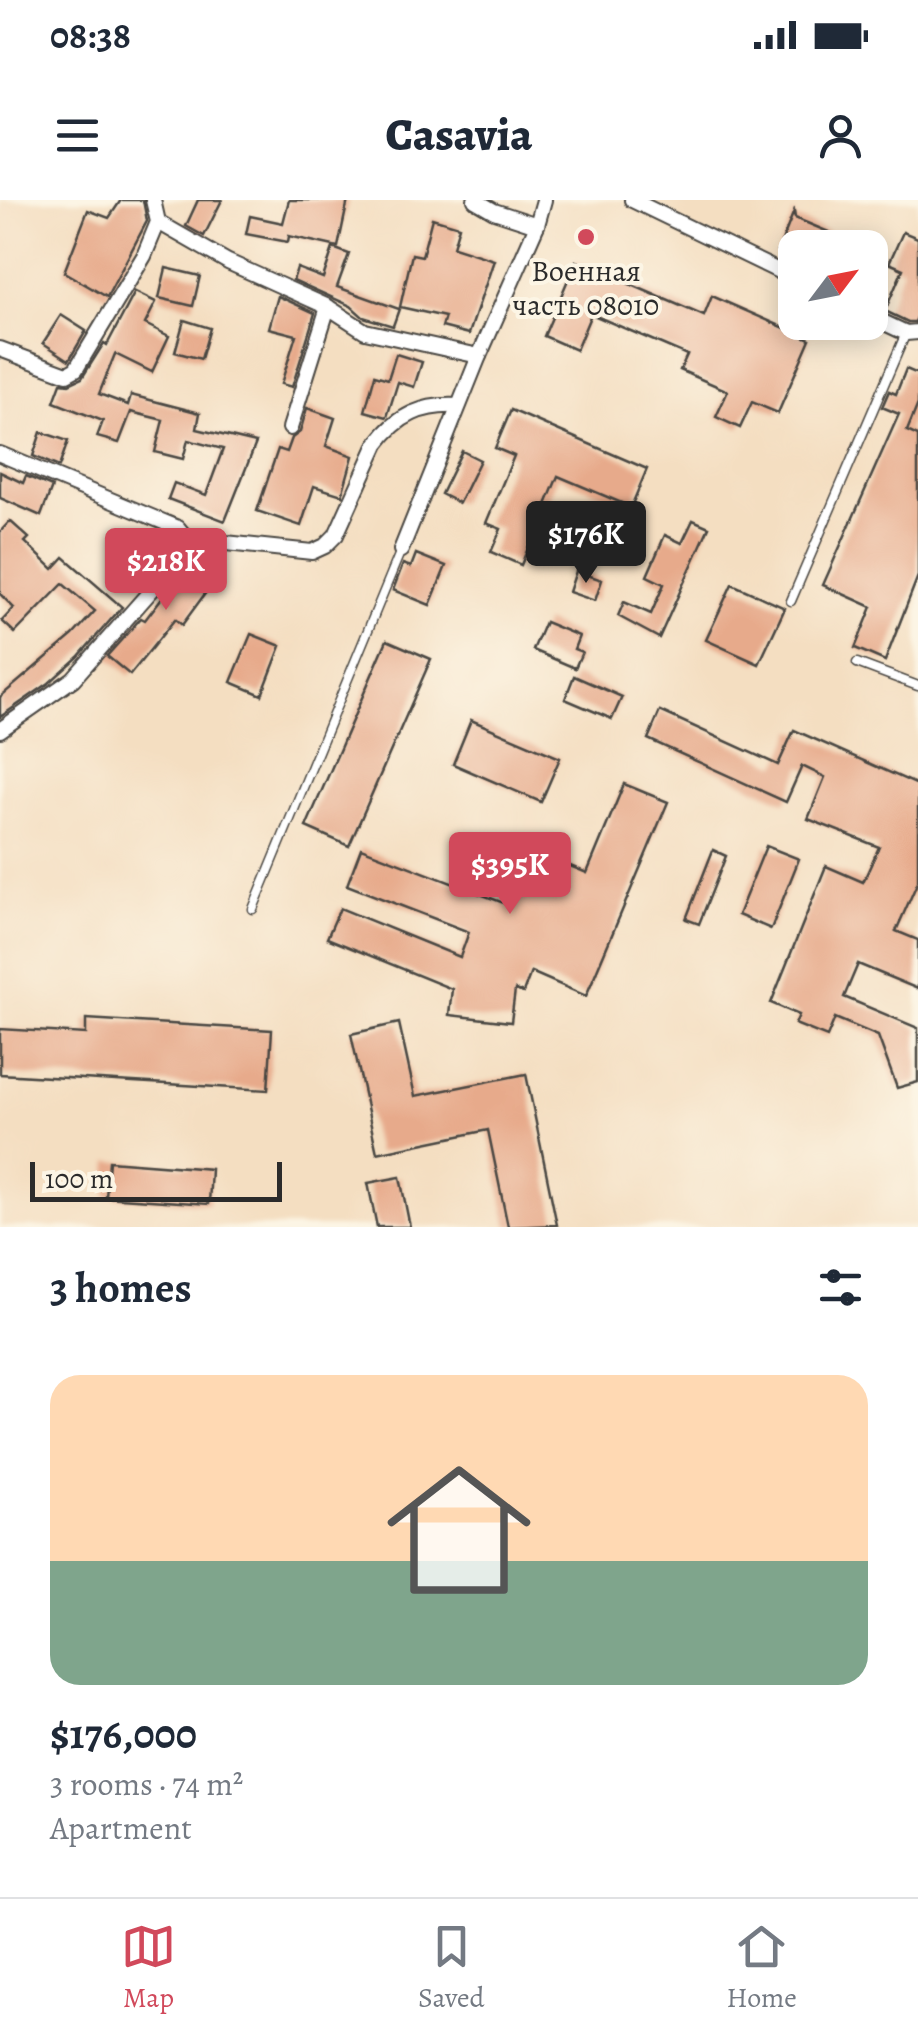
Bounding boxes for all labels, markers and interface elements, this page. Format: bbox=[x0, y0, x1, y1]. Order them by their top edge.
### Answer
text: 08:38 bbox=[50, 9, 131, 61]
text: Casavia bbox=[386, 104, 532, 166]
icon: menu bbox=[50, 108, 105, 163]
icon: person bbox=[813, 108, 868, 163]
marker: Военная часть 08010 bbox=[575, 226, 597, 248]
north arrow bbox=[778, 230, 888, 340]
map controls bbox=[778, 230, 888, 340]
place label: Военная часть 08010 bbox=[513, 251, 659, 325]
pin: $176K bbox=[516, 501, 656, 586]
text: $176K bbox=[548, 511, 624, 555]
pin: $218K bbox=[96, 528, 236, 613]
text: $218K bbox=[127, 538, 205, 582]
pin: $395K bbox=[440, 832, 580, 917]
text: $395K bbox=[471, 842, 549, 886]
scale bar bbox=[30, 1157, 282, 1201]
text: 100 m bbox=[45, 1160, 113, 1198]
text: 3 homes bbox=[50, 1259, 192, 1316]
icon: filters bbox=[813, 1260, 868, 1315]
icon: home bbox=[369, 1440, 549, 1620]
text: $176,000 bbox=[50, 1705, 197, 1762]
text: 3 rooms · 74 m² bbox=[50, 1762, 243, 1806]
text: Apartment bbox=[50, 1806, 192, 1850]
tab: Map bbox=[121, 1919, 176, 2017]
tab: Saved bbox=[418, 1919, 485, 2017]
tab: Home bbox=[727, 1919, 797, 2017]

